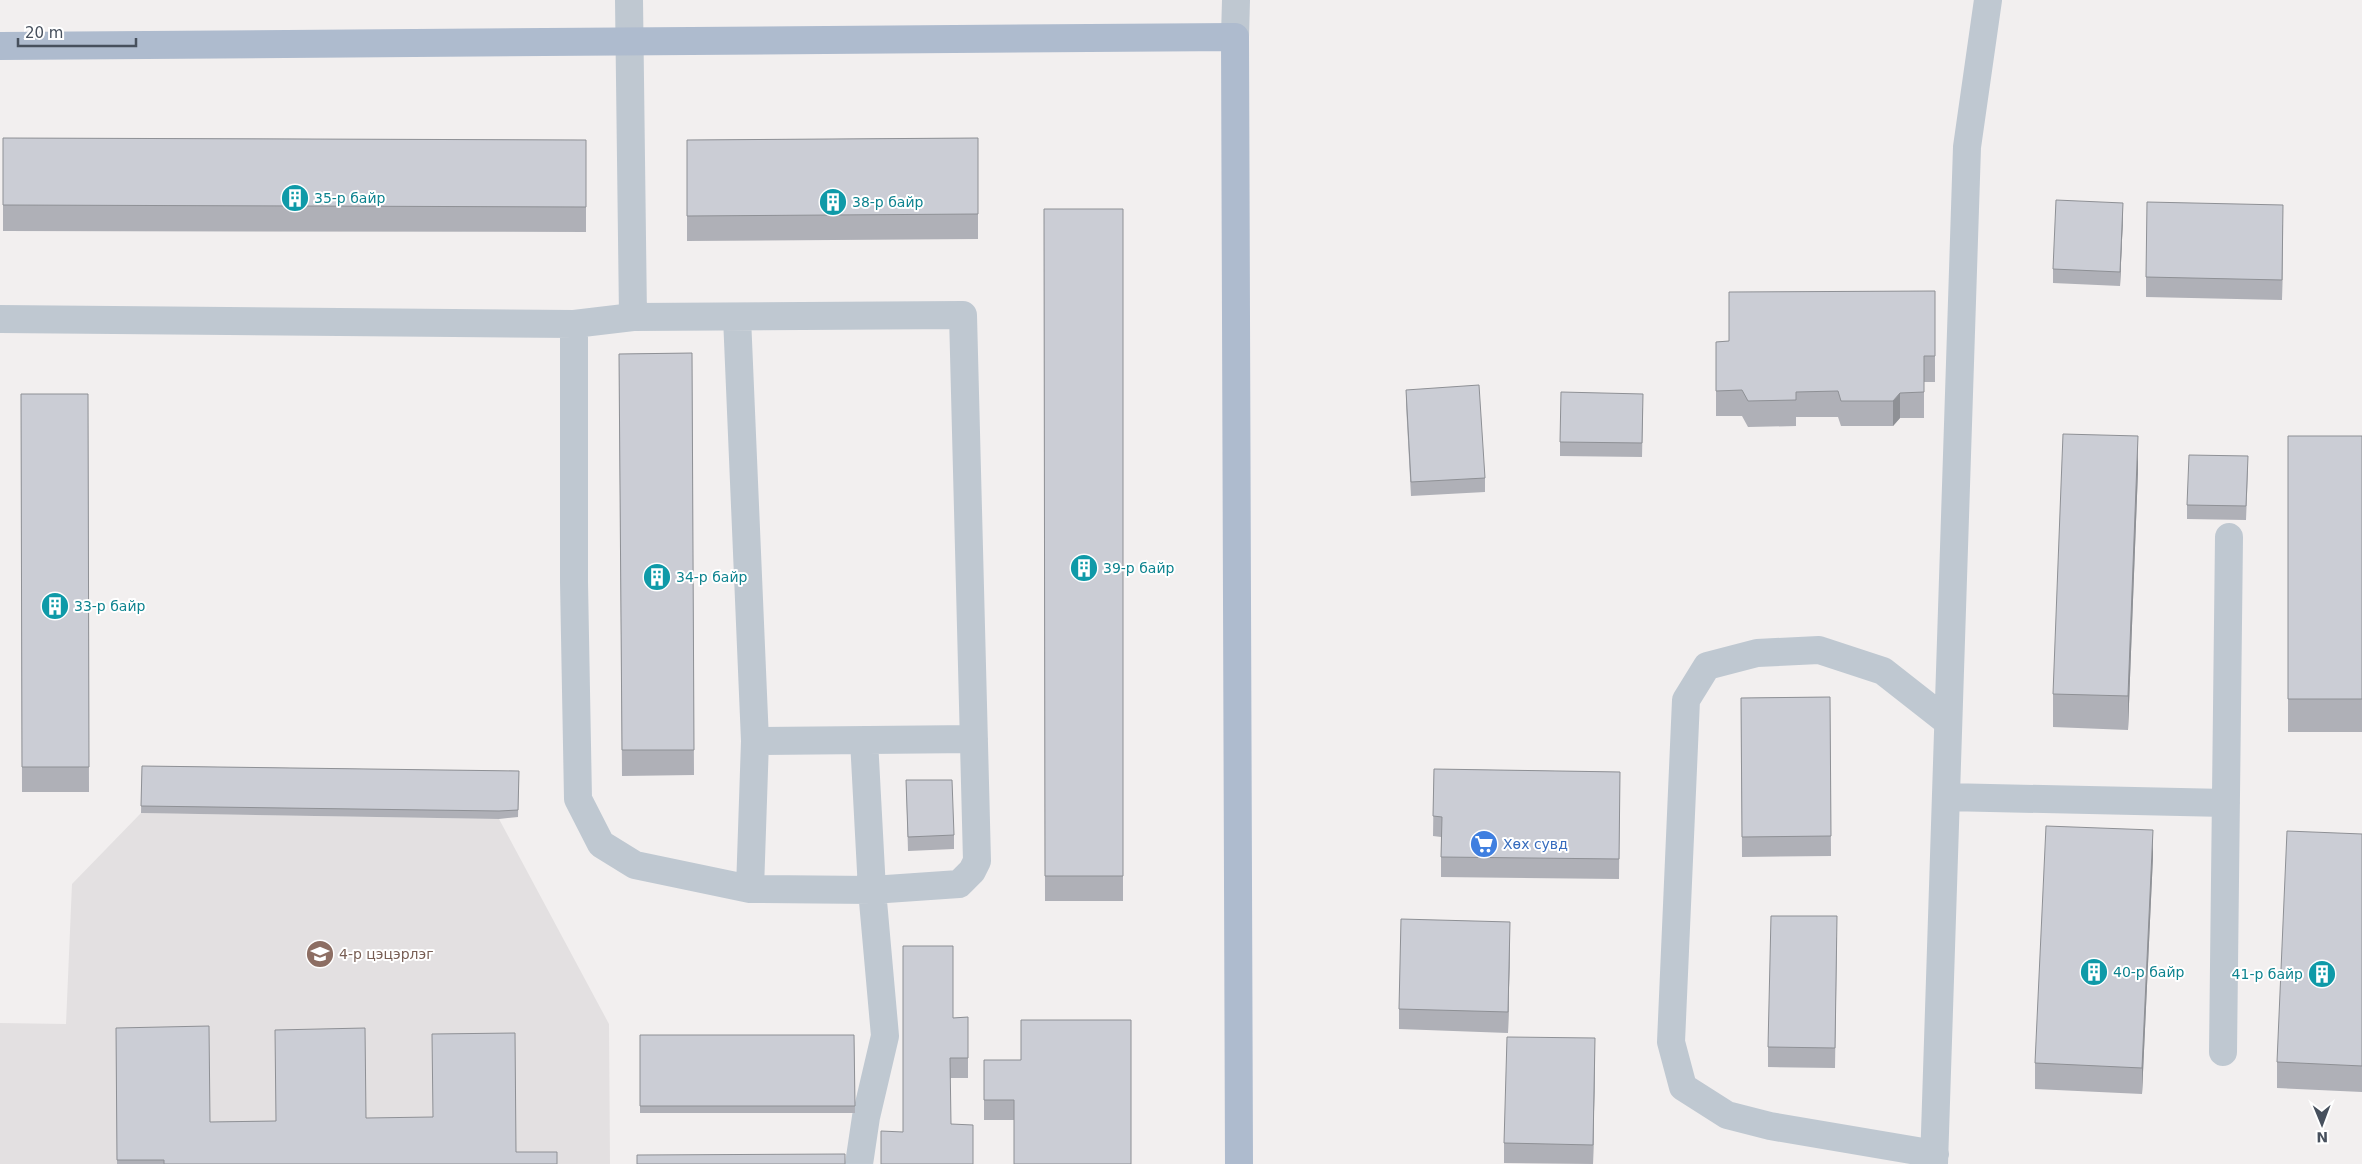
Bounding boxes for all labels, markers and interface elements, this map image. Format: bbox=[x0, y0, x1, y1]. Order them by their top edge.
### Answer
scale bar bbox=[18, 15, 135, 47]
text: 20 m bbox=[25, 24, 63, 42]
building icon: 35-р байр bbox=[280, 183, 310, 213]
building icon: 38-р байр bbox=[818, 187, 848, 217]
place label: 35-р байр bbox=[314, 190, 386, 206]
place label: 38-р байр bbox=[852, 194, 924, 210]
building icon: 39-р байр bbox=[1069, 553, 1099, 583]
place label: 39-р байр bbox=[1103, 560, 1175, 576]
building icon: 34-р байр bbox=[642, 562, 672, 592]
place label: 34-р байр bbox=[676, 569, 748, 585]
building icon: 33-р байр bbox=[40, 591, 70, 621]
place label: 33-р байр bbox=[74, 598, 146, 614]
supermarket icon: Хөх сувд bbox=[1469, 829, 1499, 859]
place label: Хөх сувд bbox=[1503, 836, 1568, 852]
school or university icon: 4-р цэцэрлэг bbox=[305, 939, 335, 969]
place label: 4-р цэцэрлэг bbox=[339, 946, 434, 962]
building icon: 40-р байр bbox=[2079, 957, 2109, 987]
building icon: 41-р байр bbox=[2307, 959, 2337, 989]
place label: 40-р байр bbox=[2113, 964, 2185, 980]
place label: 41-р байр bbox=[2232, 966, 2303, 982]
north arrow bbox=[2297, 1099, 2347, 1149]
text: N bbox=[2316, 1129, 2328, 1145]

